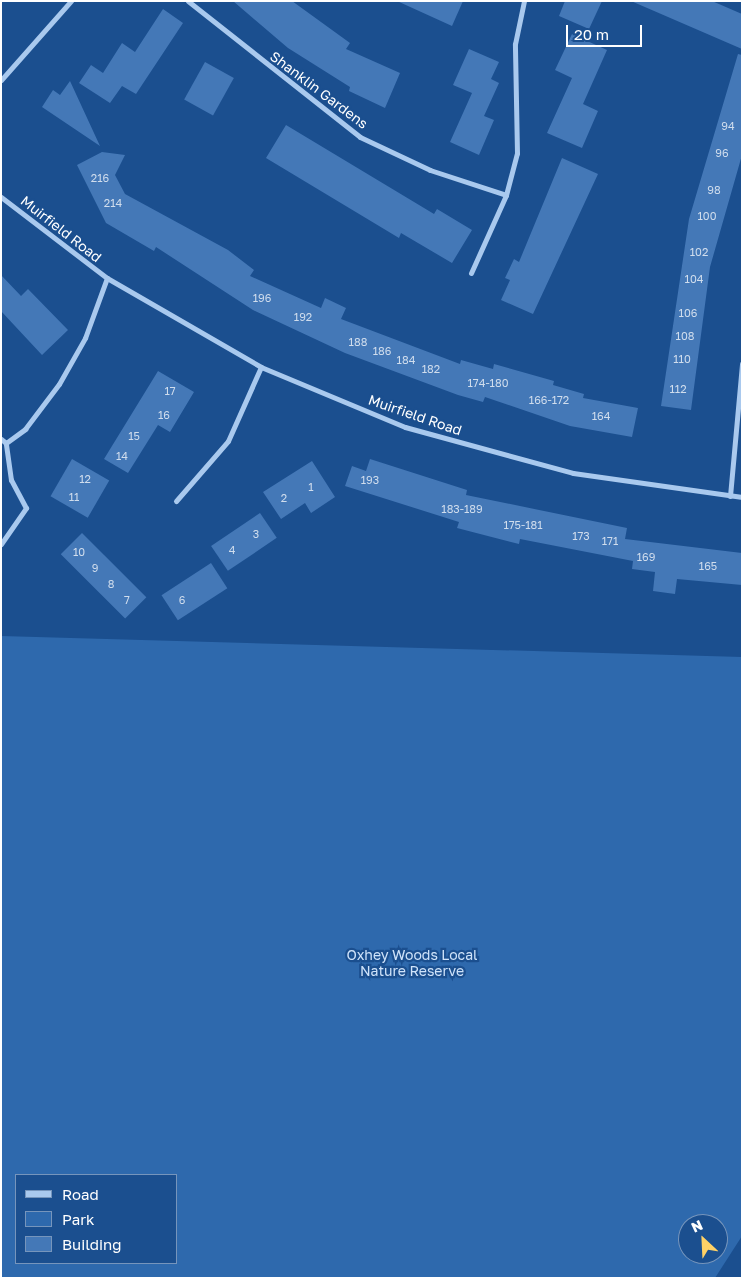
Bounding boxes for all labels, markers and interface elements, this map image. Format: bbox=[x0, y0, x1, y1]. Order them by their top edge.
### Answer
scale bar bbox=[568, 15, 644, 47]
text: 20 m bbox=[574, 25, 609, 43]
street label: Shanklin Gardens bbox=[267, 48, 371, 132]
house number: 94 bbox=[721, 119, 735, 133]
house number: 96 bbox=[715, 146, 729, 160]
house number: 216 bbox=[91, 171, 109, 185]
house number: 98 bbox=[707, 183, 721, 197]
street label: Muirfield Road bbox=[17, 192, 105, 266]
house number: 214 bbox=[104, 196, 122, 210]
house number: 100 bbox=[698, 209, 716, 223]
house number: 102 bbox=[690, 245, 708, 259]
house number: 104 bbox=[685, 272, 703, 286]
house number: 196 bbox=[253, 291, 271, 305]
house number: 106 bbox=[679, 306, 697, 320]
house number: 192 bbox=[294, 310, 312, 324]
house number: 108 bbox=[676, 329, 694, 343]
house number: 188 bbox=[349, 335, 367, 349]
house number: 186 bbox=[373, 344, 391, 358]
house number: 110 bbox=[673, 352, 691, 366]
house number: 184 bbox=[397, 353, 415, 367]
house number: 182 bbox=[422, 362, 440, 376]
house number: 174-180 bbox=[468, 376, 508, 390]
house number: 112 bbox=[669, 382, 687, 396]
house number: 17 bbox=[164, 384, 176, 398]
street label: Muirfield Road bbox=[366, 391, 464, 439]
house number: 166-172 bbox=[529, 393, 569, 407]
house number: 16 bbox=[158, 408, 170, 422]
house number: 164 bbox=[592, 409, 610, 423]
house number: 15 bbox=[128, 429, 140, 443]
house number: 14 bbox=[116, 449, 128, 463]
house number: 12 bbox=[79, 472, 91, 486]
house number: 193 bbox=[361, 473, 379, 487]
house number: 1 bbox=[308, 480, 314, 494]
house number: 11 bbox=[69, 490, 79, 504]
house number: 2 bbox=[281, 491, 287, 505]
house number: 183-189 bbox=[441, 502, 483, 516]
house number: 175-181 bbox=[503, 518, 543, 532]
house number: 3 bbox=[253, 527, 259, 541]
house number: 173 bbox=[572, 529, 590, 543]
house number: 171 bbox=[602, 534, 618, 548]
house number: 4 bbox=[229, 543, 235, 557]
house number: 10 bbox=[73, 545, 85, 559]
house number: 169 bbox=[637, 550, 655, 564]
house number: 165 bbox=[699, 559, 717, 573]
house number: 9 bbox=[92, 561, 98, 575]
house number: 8 bbox=[108, 577, 114, 591]
house number: 7 bbox=[124, 593, 130, 607]
house number: 6 bbox=[179, 593, 185, 607]
park label: Oxhey Woods Local Nature Reserve bbox=[346, 947, 478, 980]
legend bbox=[15, 1174, 178, 1264]
text: Road bbox=[62, 1185, 99, 1203]
text: Park bbox=[62, 1210, 94, 1228]
north arrow bbox=[678, 1214, 728, 1264]
text: N bbox=[688, 1216, 705, 1236]
text: Building bbox=[62, 1235, 122, 1253]

